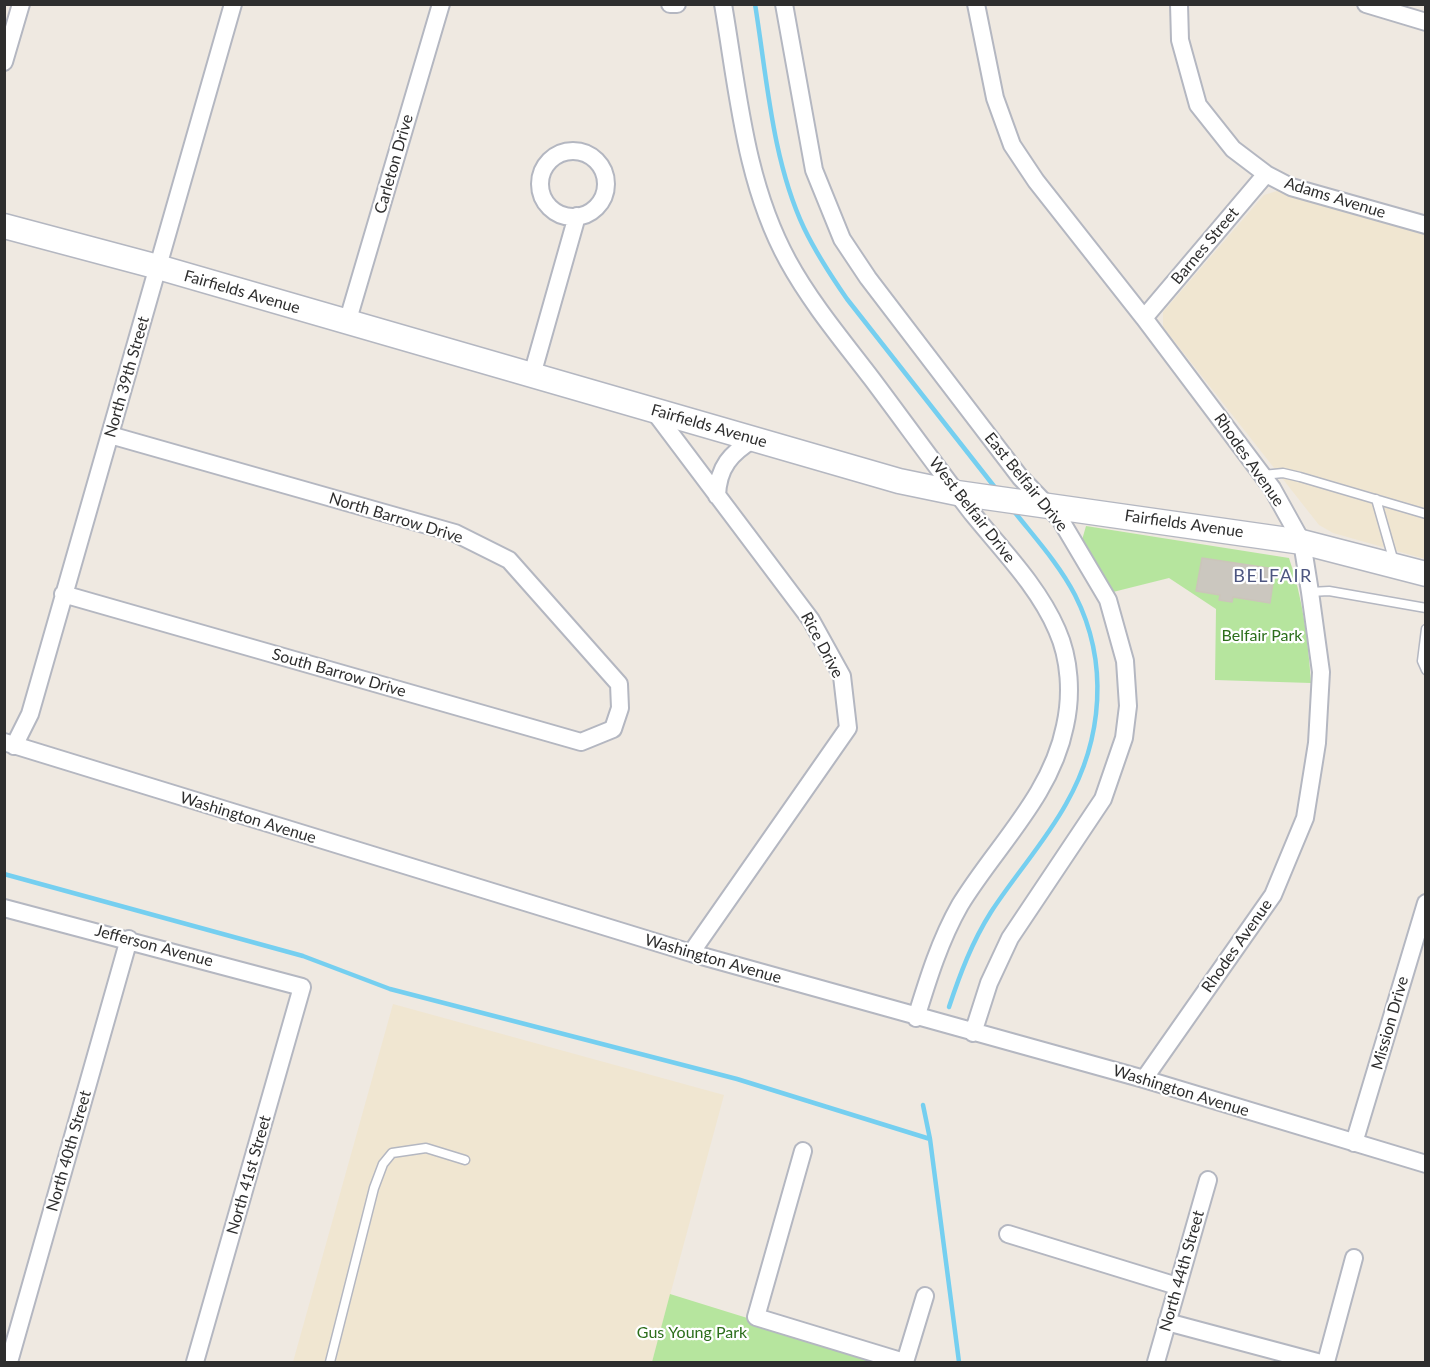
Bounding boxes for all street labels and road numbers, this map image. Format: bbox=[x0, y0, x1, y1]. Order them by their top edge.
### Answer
street label: Carleton Drive bbox=[371, 112, 417, 216]
street label: Adams Avenue bbox=[1282, 174, 1388, 222]
street label: Barnes Street bbox=[1167, 204, 1243, 288]
street label: Fairfields Avenue bbox=[182, 266, 302, 318]
street label: North 39th Street bbox=[101, 314, 153, 440]
street label: Fairfields Avenue bbox=[649, 400, 769, 452]
street label: Rhodes Avenue bbox=[1210, 410, 1288, 510]
street label: East Belfair Drive bbox=[980, 429, 1072, 535]
street label: West Belfair Drive bbox=[925, 453, 1019, 567]
street label: North Barrow Drive bbox=[327, 489, 465, 547]
street label: Fairfields Avenue bbox=[1123, 506, 1245, 542]
street label: Rice Drive bbox=[797, 609, 847, 681]
street label: South Barrow Drive bbox=[270, 645, 408, 701]
street label: Washington Avenue bbox=[178, 788, 318, 848]
street label: Rhodes Avenue bbox=[1198, 896, 1276, 996]
street label: Jefferson Avenue bbox=[93, 921, 215, 971]
street label: Washington Avenue bbox=[642, 930, 784, 988]
street label: Mission Drive bbox=[1367, 974, 1413, 1072]
street label: Washington Avenue bbox=[1111, 1061, 1251, 1121]
street label: North 40th Street bbox=[43, 1088, 95, 1214]
street label: North 41st Street bbox=[223, 1113, 275, 1237]
street label: North 44th Street bbox=[1156, 1208, 1208, 1334]

